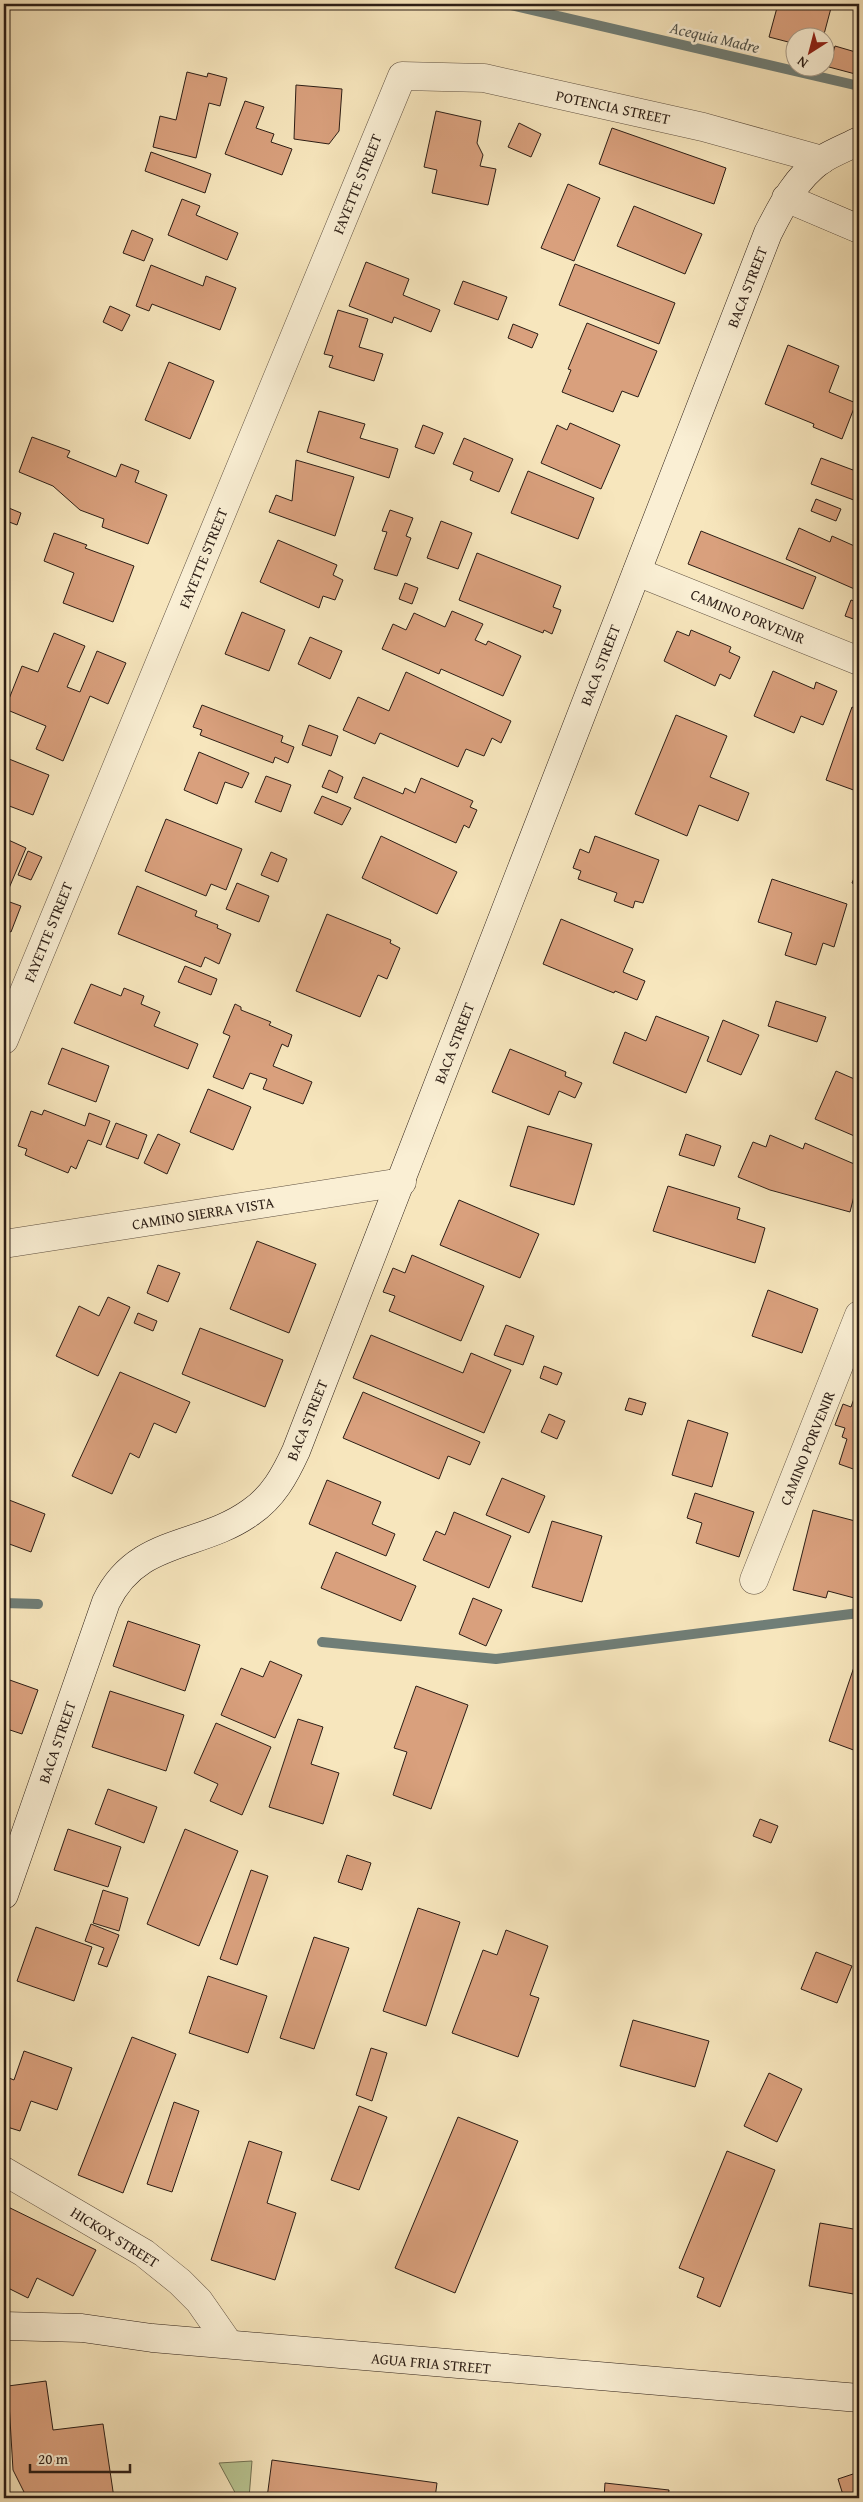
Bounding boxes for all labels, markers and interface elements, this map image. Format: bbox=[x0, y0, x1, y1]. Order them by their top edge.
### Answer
water label: Acequia Madre bbox=[667, 15, 763, 59]
north arrow bbox=[786, 28, 836, 78]
text: N bbox=[792, 51, 812, 73]
street label: POTENCIA STREET bbox=[554, 85, 673, 129]
street label: FAYETTE STREET bbox=[327, 130, 387, 237]
street label: BACA STREET bbox=[722, 243, 772, 331]
street label: FAYETTE STREET bbox=[173, 504, 233, 611]
street label: CAMINO PORVENIR bbox=[688, 583, 809, 649]
street label: BACA STREET bbox=[575, 621, 625, 709]
street label: FAYETTE STREET bbox=[18, 878, 78, 985]
street label: BACA STREET bbox=[429, 999, 479, 1087]
street label: CAMINO SIERRA VISTA bbox=[130, 1191, 276, 1235]
street label: BACA STREET bbox=[281, 1376, 333, 1464]
street label: CAMINO PORVENIR bbox=[774, 1387, 840, 1508]
street label: BACA STREET bbox=[33, 1698, 81, 1786]
street label: HICKOX STREET bbox=[67, 2201, 164, 2273]
street label: AGUA FRIA STREET bbox=[370, 2347, 492, 2379]
scale bar bbox=[30, 2442, 130, 2474]
text: 20 m bbox=[38, 2448, 69, 2469]

